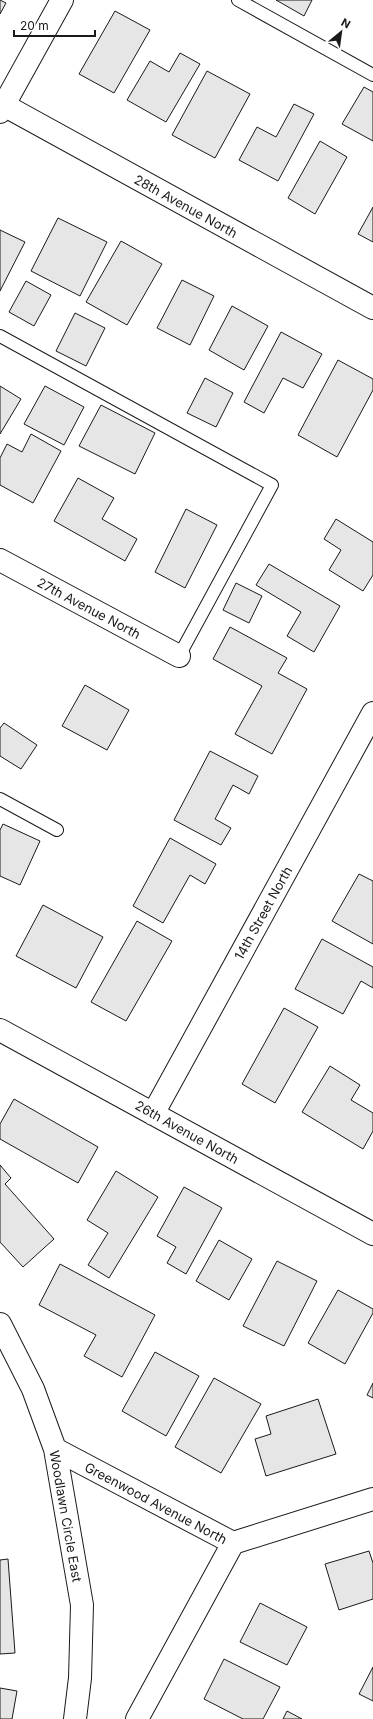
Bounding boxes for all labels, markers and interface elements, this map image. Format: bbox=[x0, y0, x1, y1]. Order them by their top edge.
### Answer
scale bar bbox=[14, 12, 95, 38]
north arrow bbox=[321, 12, 361, 52]
text: N bbox=[339, 15, 353, 31]
text: 20 m bbox=[20, 18, 49, 33]
street label: 28th Avenue North bbox=[132, 171, 240, 241]
street label: 27th Avenue North bbox=[35, 574, 143, 642]
street label: 14th Street North bbox=[231, 864, 295, 962]
street label: 26th Avenue North bbox=[133, 1097, 241, 1167]
street label: Woodlawn Circle East bbox=[47, 1449, 85, 1583]
street label: Greenwood Avenue North bbox=[82, 1459, 230, 1547]

